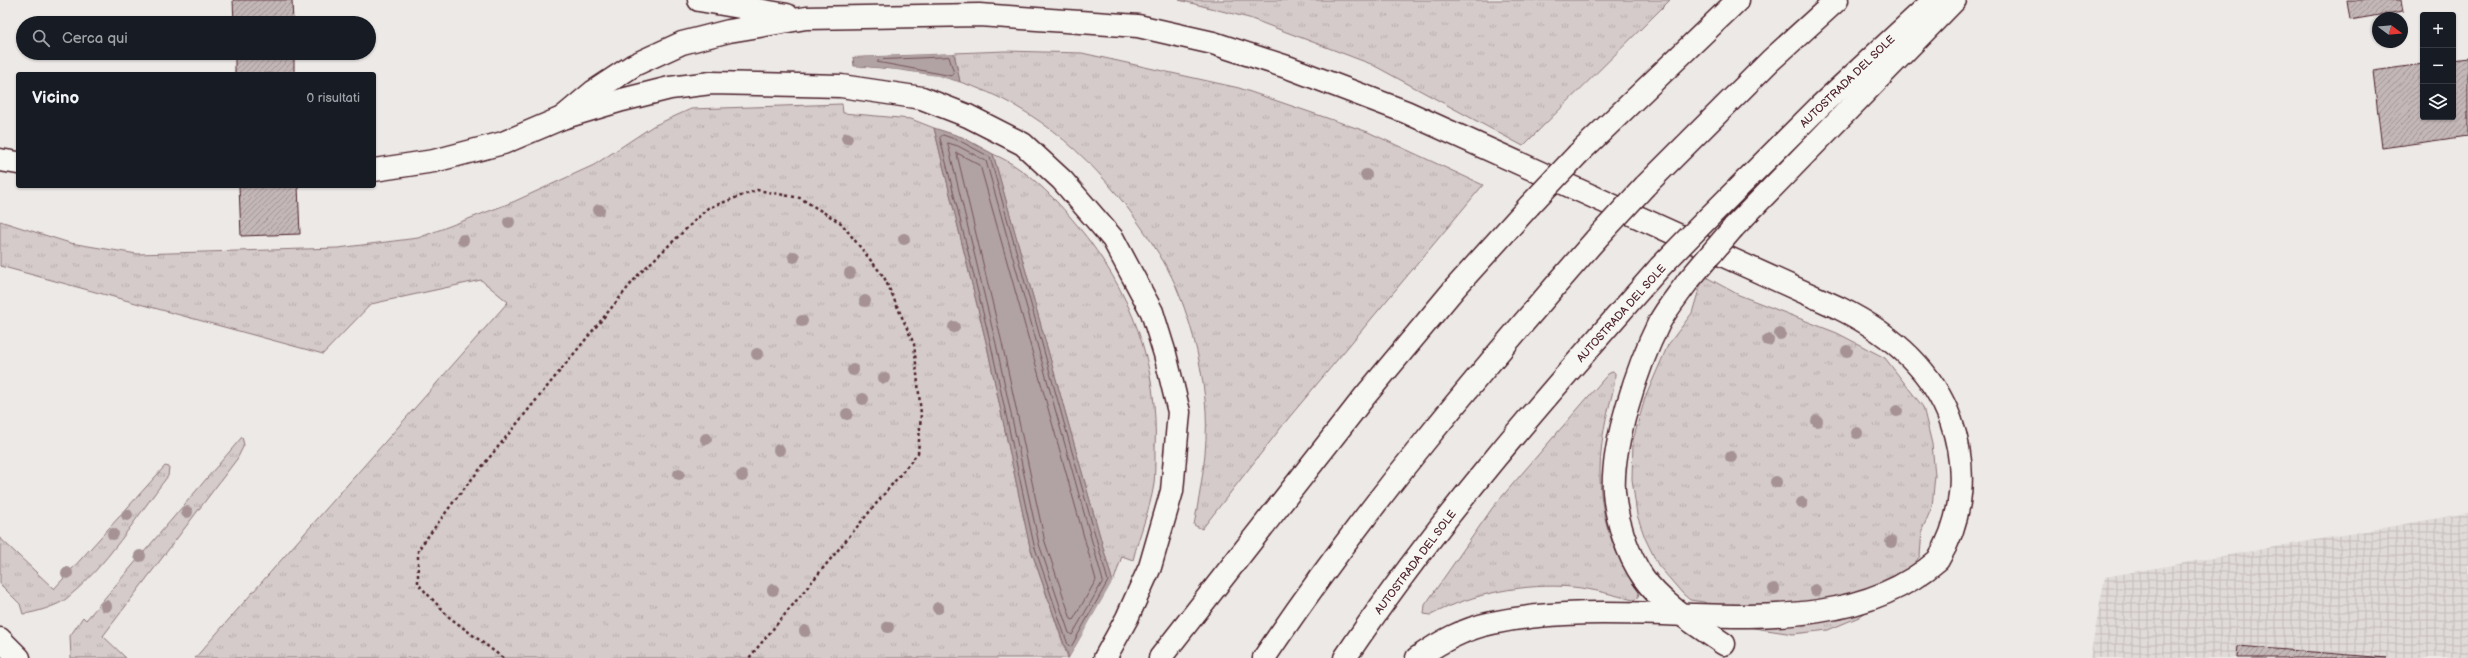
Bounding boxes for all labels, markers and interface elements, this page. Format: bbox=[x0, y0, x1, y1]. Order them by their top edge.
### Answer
north arrow bbox=[2372, 12, 2408, 48]
map controls bbox=[2420, 12, 2456, 120]
button: + bbox=[2420, 12, 2456, 48]
search box bbox=[16, 16, 376, 60]
icon: search bbox=[30, 27, 52, 49]
text: Cerca qui bbox=[62, 29, 128, 48]
street label: AUTOSTRADA DEL SOLE bbox=[1797, 33, 1897, 130]
button: − bbox=[2420, 48, 2456, 84]
button: layers bbox=[2420, 84, 2456, 120]
text: Vicino bbox=[32, 88, 79, 108]
text: 0 risultati bbox=[307, 90, 360, 106]
street label: AUTOSTRADA DEL SOLE bbox=[1574, 262, 1669, 365]
street label: AUTOSTRADA DEL SOLE bbox=[1372, 508, 1459, 617]

